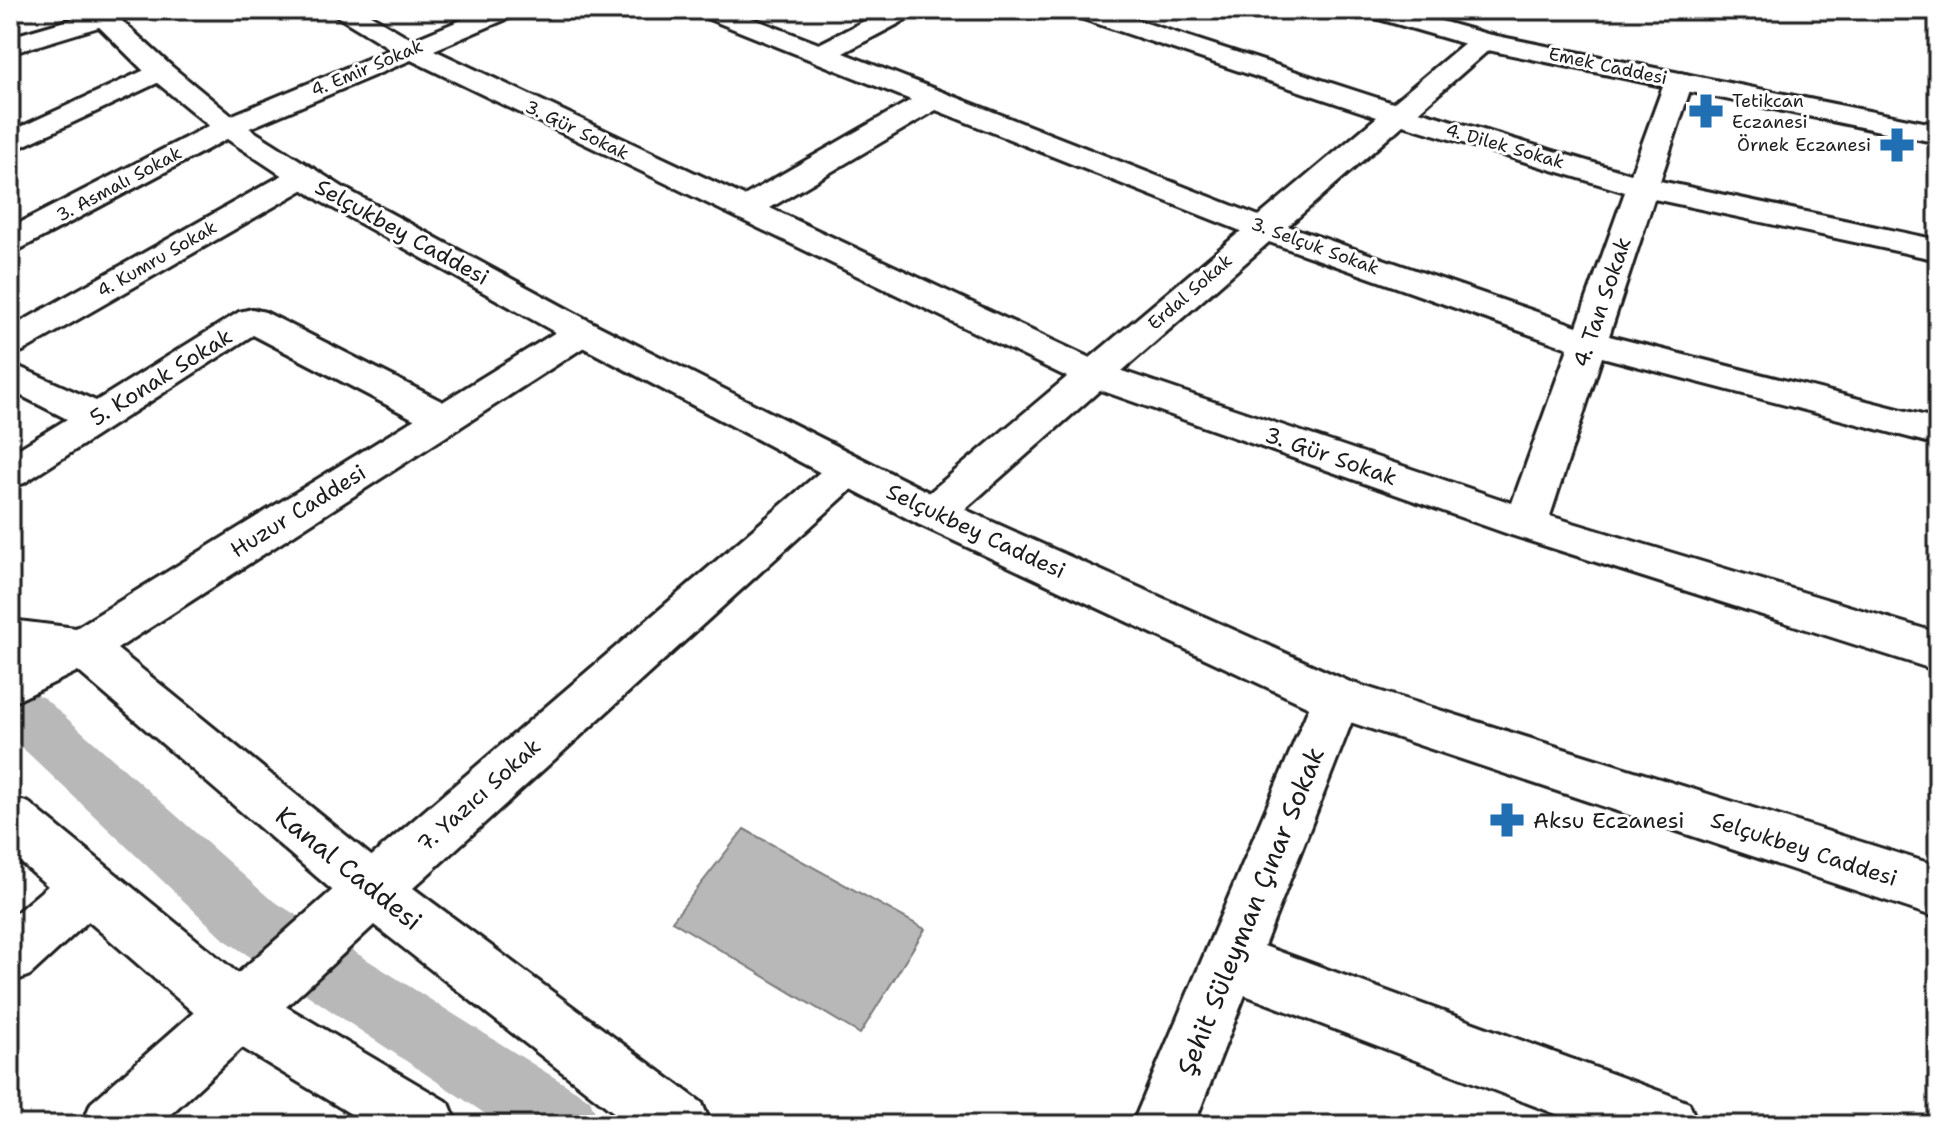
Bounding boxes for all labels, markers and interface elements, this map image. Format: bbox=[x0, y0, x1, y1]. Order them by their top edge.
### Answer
street label: 4. Emir Sokak bbox=[307, 34, 427, 102]
street label: Emek Caddesi bbox=[1546, 42, 1670, 90]
place label: Tetikcan Eczanesi bbox=[1732, 89, 1808, 134]
pharmacy icon: Tetikcan Eczanesi bbox=[1687, 92, 1725, 130]
street label: 3. Gür Sokak bbox=[521, 94, 633, 166]
street label: 4. Dilek Sokak bbox=[1443, 118, 1567, 174]
pharmacy icon: Örnek Eczanesi bbox=[1878, 126, 1916, 164]
place label: Örnek Eczanesi bbox=[1737, 133, 1871, 157]
street label: 3. Asmalı Sokak bbox=[52, 141, 186, 227]
street label: Selçukbey Caddesi bbox=[310, 172, 494, 292]
street label: 3. Selçuk Sokak bbox=[1248, 212, 1382, 280]
street label: 4. Kumru Sokak bbox=[93, 215, 221, 303]
street label: 4. Tan Sokak bbox=[1566, 233, 1638, 371]
street label: Erdal Sokak bbox=[1143, 249, 1237, 335]
street label: 5. Konak Sokak bbox=[84, 322, 238, 432]
street label: 3. Gür Sokak bbox=[1261, 420, 1401, 492]
street label: Huzur Caddesi bbox=[225, 458, 371, 564]
street label: Selçukbey Caddesi bbox=[882, 477, 1070, 585]
street label: 7. Yazıcı Sokak bbox=[411, 732, 547, 858]
street label: Şehit Süleyman Çınar Sokak bbox=[1168, 742, 1332, 1080]
street label: Kanal Caddesi bbox=[268, 798, 430, 938]
pharmacy icon: Aksu Eczanesi bbox=[1488, 801, 1526, 839]
street label: Selçukbey Caddesi bbox=[1707, 805, 1901, 893]
place label: Aksu Eczanesi bbox=[1533, 806, 1684, 835]

